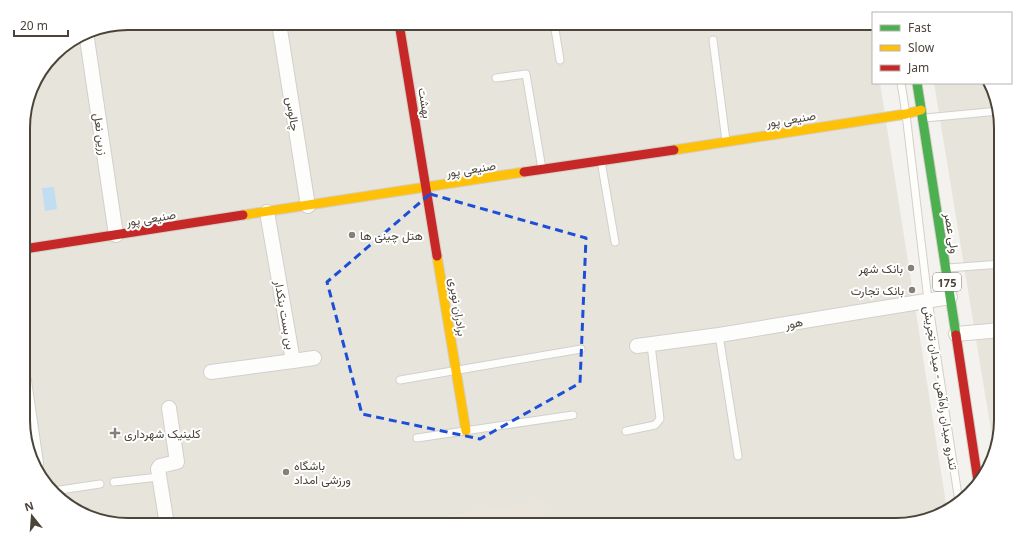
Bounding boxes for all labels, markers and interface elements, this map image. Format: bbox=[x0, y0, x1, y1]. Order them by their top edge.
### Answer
scale bar bbox=[14, 12, 68, 38]
legend bbox=[872, 12, 1012, 84]
text: 20 m bbox=[20, 17, 48, 34]
text: Fast bbox=[908, 19, 932, 36]
text: Slow bbox=[908, 39, 935, 56]
text: Jam bbox=[907, 59, 929, 76]
street label: بهشت bbox=[414, 86, 436, 120]
street label: چالوس bbox=[282, 96, 304, 132]
street label: صنیعی پور bbox=[764, 107, 817, 131]
street label: زرین نعل bbox=[90, 112, 112, 156]
street label: صنیعی پور bbox=[444, 157, 497, 181]
street label: صنیعی پور bbox=[124, 206, 177, 230]
street label: ولی عصر bbox=[940, 210, 964, 255]
place label: هتل چینی ها bbox=[360, 227, 423, 244]
marker: هتل چینی ها bbox=[347, 230, 357, 240]
place label: بانک شهر bbox=[857, 260, 903, 277]
marker: بانک شهر bbox=[906, 263, 916, 273]
road number: 175 bbox=[933, 273, 961, 291]
street label: برادران نوبری bbox=[445, 277, 471, 337]
street label: بن بست بنکدار bbox=[270, 278, 299, 351]
place label: بانک تجارت bbox=[851, 282, 904, 299]
marker: بانک تجارت bbox=[907, 285, 917, 295]
street label: تندرو میدان راه‌آهن - میدان تجریش bbox=[920, 305, 962, 471]
street label: هور bbox=[783, 313, 804, 333]
place label: کلینیک شهرداری bbox=[124, 425, 201, 442]
marker: کلینیک شهرداری bbox=[109, 427, 121, 439]
place label: باشگاه ورزشی امداد bbox=[294, 457, 351, 488]
marker: باشگاه ورزشی امداد bbox=[281, 467, 291, 477]
north arrow bbox=[12, 496, 52, 536]
text: N bbox=[22, 497, 35, 514]

